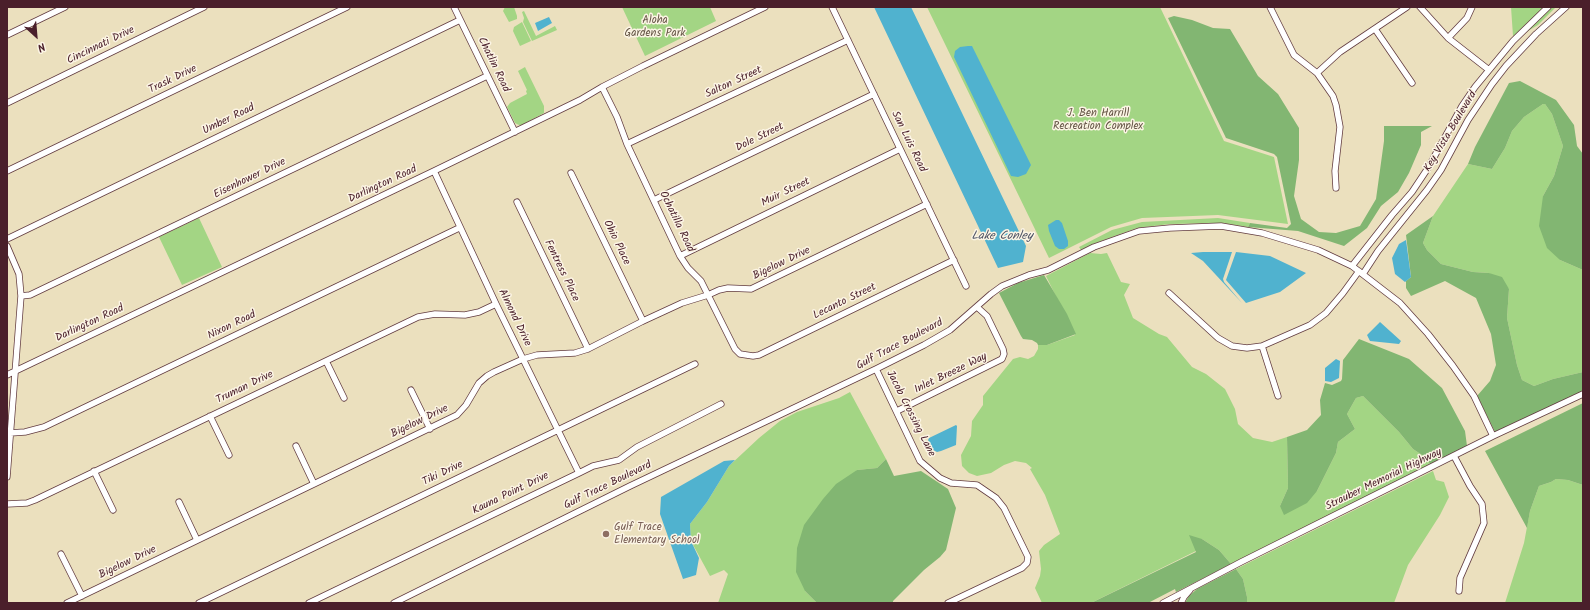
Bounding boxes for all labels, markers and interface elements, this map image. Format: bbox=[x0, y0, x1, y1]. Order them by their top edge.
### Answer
park label: Aloha Gardens Park bbox=[625, 14, 685, 40]
north arrow bbox=[16, 16, 56, 56]
street label: Cincinnati Drive bbox=[65, 24, 137, 68]
street label: Chatlin Road bbox=[474, 35, 512, 95]
text: N bbox=[34, 37, 48, 56]
street label: Trask Drive bbox=[147, 63, 199, 97]
street label: Salton Street bbox=[704, 64, 764, 102]
street label: Key Vista Boulevard bbox=[1422, 89, 1480, 175]
street label: Umber Road bbox=[201, 102, 257, 138]
park label: J. Ben Harrill Recreation Complex bbox=[1053, 107, 1143, 133]
street label: San Luis Road bbox=[888, 109, 928, 175]
street label: Dole Street bbox=[734, 121, 786, 155]
street label: Eisenhower Drive bbox=[212, 156, 288, 202]
street label: Darlington Road bbox=[347, 163, 419, 207]
street label: Muir Street bbox=[759, 176, 813, 210]
street label: Ochatilla Road bbox=[655, 189, 697, 255]
street label: Ohio Place bbox=[599, 218, 633, 268]
water label: Lake Conley bbox=[971, 230, 1033, 244]
street label: Fentress Place bbox=[540, 238, 582, 304]
street label: Bigelow Drive bbox=[751, 244, 813, 284]
street label: Lecanto Street bbox=[811, 281, 879, 323]
street label: Almond Drive bbox=[495, 287, 533, 349]
street label: Darlington Road bbox=[54, 302, 126, 346]
street label: Nixon Road bbox=[206, 309, 258, 343]
street label: Gulf Trace Boulevard bbox=[854, 317, 946, 373]
street label: Inlet Breeze Way bbox=[912, 351, 990, 397]
street label: Truman Drive bbox=[214, 368, 276, 408]
street label: Jacob Crossing Lane bbox=[883, 369, 937, 459]
street label: Bigelow Drive bbox=[389, 402, 451, 442]
street label: Strauber Memorial Highway bbox=[1324, 446, 1444, 514]
street label: Tiki Drive bbox=[420, 459, 466, 489]
street label: Gulf Trace Boulevard bbox=[562, 459, 654, 513]
street label: Kauna Point Drive bbox=[471, 470, 551, 518]
place label: Gulf Trace Elementary School bbox=[614, 521, 700, 547]
marker: Gulf Trace Elementary School bbox=[601, 529, 611, 539]
street label: Bigelow Drive bbox=[97, 543, 159, 583]

